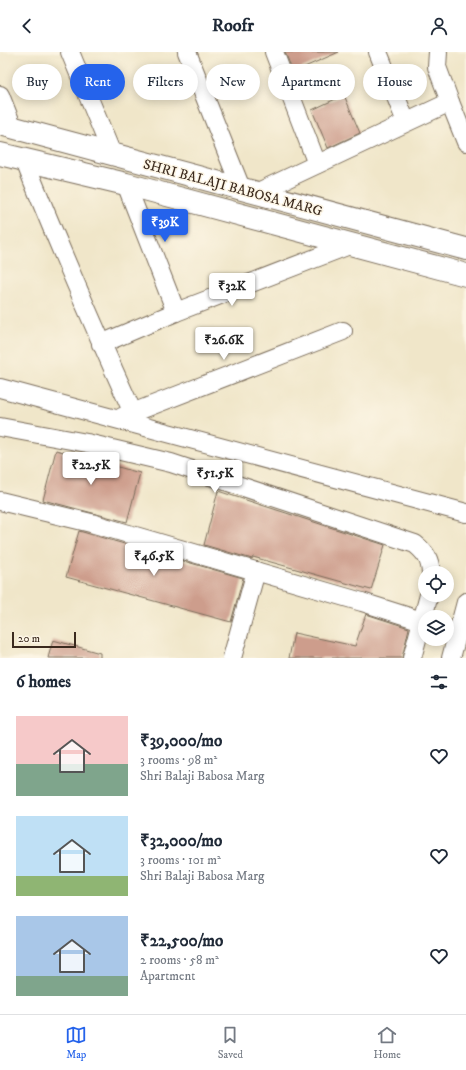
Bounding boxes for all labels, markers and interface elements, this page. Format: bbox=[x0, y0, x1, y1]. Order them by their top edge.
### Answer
icon: back bbox=[16, 15, 38, 37]
text: Roofr bbox=[212, 15, 254, 37]
icon: person bbox=[428, 15, 450, 37]
chip: Buy bbox=[12, 64, 62, 100]
chip: Rent bbox=[70, 64, 125, 100]
chip: Filters bbox=[133, 64, 198, 100]
chip: New bbox=[206, 64, 260, 100]
chip: Apartment bbox=[268, 64, 355, 100]
chip: House bbox=[363, 64, 427, 100]
street label: SHRI BALAJI BABOSA MARG bbox=[141, 155, 325, 221]
pin: ₹39K bbox=[141, 209, 189, 243]
text: ₹39K bbox=[151, 214, 179, 230]
pin: ₹32K bbox=[208, 273, 256, 307]
text: ₹32K bbox=[218, 278, 246, 294]
pin: ₹26.6K bbox=[191, 327, 257, 361]
text: ₹26.6K bbox=[204, 332, 244, 348]
pin: ₹22.5K bbox=[58, 452, 124, 486]
text: ₹22.5K bbox=[72, 457, 110, 473]
pin: ₹51.5K bbox=[182, 460, 248, 494]
text: ₹51.5K bbox=[196, 465, 234, 481]
pin: ₹46.5K bbox=[121, 543, 187, 577]
text: ₹46.5K bbox=[134, 548, 174, 564]
map controls bbox=[418, 566, 454, 646]
button: locate bbox=[418, 566, 454, 602]
button: layers bbox=[418, 610, 454, 646]
scale bar bbox=[12, 630, 76, 649]
text: 20 m bbox=[18, 632, 40, 646]
text: 6 homes bbox=[16, 671, 71, 693]
icon: filters bbox=[428, 671, 450, 693]
text: ₹39,000/mo bbox=[140, 730, 222, 752]
icon: home bbox=[48, 732, 96, 780]
icon: heart bbox=[428, 745, 450, 767]
text: 3 rooms · 98 m² bbox=[140, 752, 217, 768]
text: Shri Balaji Babosa Marg bbox=[140, 768, 264, 784]
text: ₹32,000/mo bbox=[140, 830, 222, 852]
icon: home bbox=[48, 832, 96, 880]
icon: heart bbox=[428, 845, 450, 867]
text: 3 rooms · 101 m² bbox=[140, 852, 221, 868]
text: Shri Balaji Babosa Marg bbox=[140, 868, 264, 884]
text: ₹22,500/mo bbox=[140, 930, 223, 952]
icon: home bbox=[48, 932, 96, 980]
icon: heart bbox=[428, 945, 450, 967]
text: 2 rooms · 58 m² bbox=[140, 952, 219, 968]
text: Apartment bbox=[140, 968, 195, 984]
tab: Map bbox=[65, 1024, 87, 1062]
tab: Saved bbox=[218, 1024, 243, 1062]
tab: Home bbox=[374, 1024, 401, 1062]

